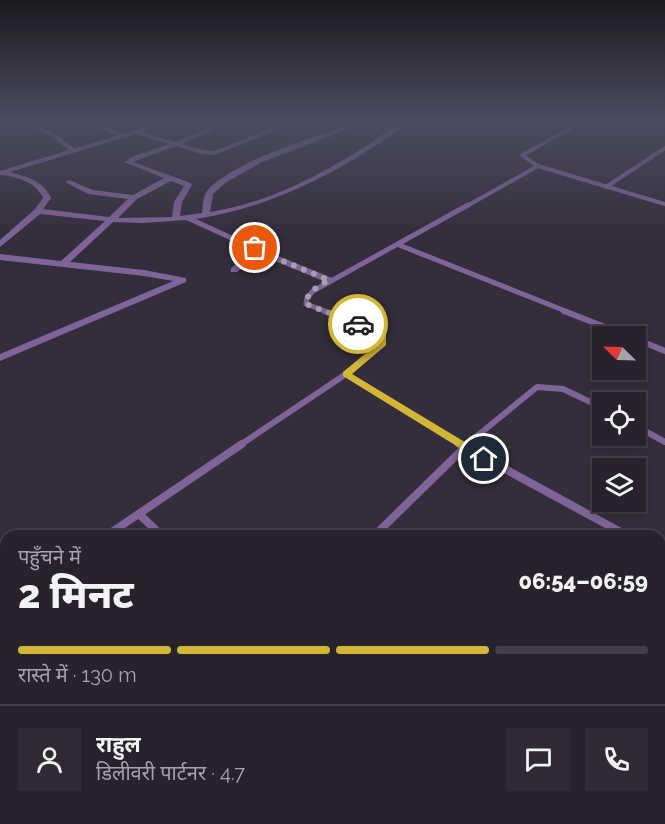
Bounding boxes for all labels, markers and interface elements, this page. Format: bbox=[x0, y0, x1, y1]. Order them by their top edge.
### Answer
pin bbox=[229, 222, 280, 273]
icon: bag bbox=[238, 231, 271, 264]
courier bbox=[328, 294, 388, 354]
icon: car bbox=[342, 308, 375, 341]
north arrow bbox=[592, 326, 646, 380]
map controls bbox=[592, 326, 646, 512]
button: locate bbox=[592, 392, 646, 446]
pin bbox=[458, 433, 509, 484]
icon: home bbox=[467, 442, 500, 475]
button: layers bbox=[592, 458, 646, 512]
text: पहुँचने में bbox=[18, 545, 81, 569]
text: 06:54–06:59 bbox=[518, 568, 648, 594]
text: 2 मिनट bbox=[18, 571, 134, 617]
text: रास्ते में · 130 m bbox=[18, 663, 137, 687]
button: person bbox=[18, 728, 81, 791]
button: chat bbox=[507, 728, 570, 791]
button: phone bbox=[585, 728, 648, 791]
text: राहुल bbox=[96, 731, 141, 757]
text: डिलीवरी पार्टनर · 4.7 bbox=[96, 761, 245, 785]

